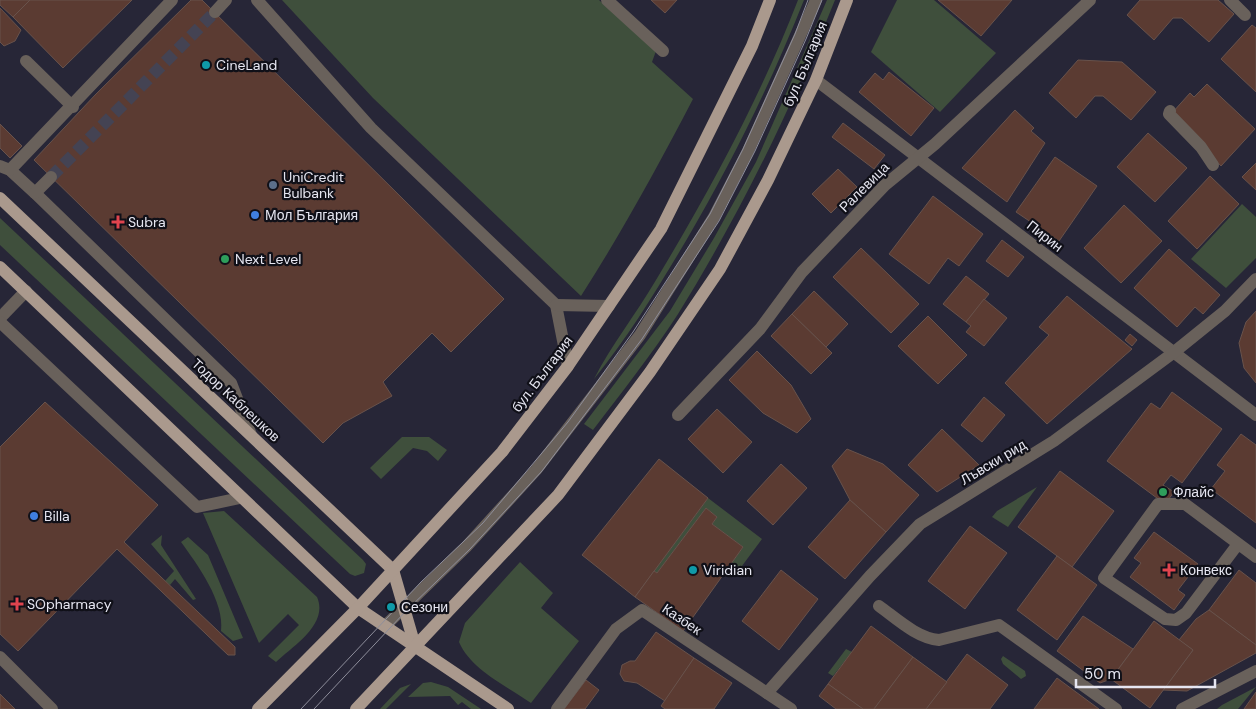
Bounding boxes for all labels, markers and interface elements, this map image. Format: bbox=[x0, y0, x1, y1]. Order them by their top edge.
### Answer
street label: бул. България bbox=[779, 19, 831, 109]
place label: CineLand bbox=[216, 56, 277, 74]
marker: CineLand bbox=[200, 59, 212, 71]
street label: Ралевица bbox=[835, 158, 893, 216]
place label: UniCredit Bulbank bbox=[283, 168, 344, 202]
marker: UniCredit Bulbank bbox=[267, 179, 279, 191]
place label: Мол България bbox=[265, 206, 358, 224]
marker: Мол България bbox=[249, 209, 261, 221]
place label: Subra bbox=[128, 213, 166, 231]
marker: Subra bbox=[112, 216, 124, 228]
street label: Пирин bbox=[1023, 216, 1067, 256]
place label: Next Level bbox=[235, 250, 301, 268]
marker: Next Level bbox=[219, 253, 231, 265]
street label: бул. България bbox=[507, 332, 577, 416]
street label: Тодор Каблешков bbox=[188, 354, 284, 446]
street label: Лъвски рид bbox=[957, 435, 1029, 489]
place label: Флайс bbox=[1173, 483, 1214, 501]
marker: Флайс bbox=[1157, 486, 1169, 498]
place label: Billa bbox=[44, 507, 70, 525]
marker: Billa bbox=[28, 510, 40, 522]
place label: Viridian bbox=[703, 561, 752, 579]
place label: Конвекс bbox=[1180, 561, 1232, 579]
marker: Конвекс bbox=[1162, 563, 1176, 577]
marker: Viridian bbox=[687, 564, 699, 576]
place label: SOpharmacy bbox=[27, 595, 112, 613]
marker: SOpharmacy bbox=[11, 598, 23, 610]
place label: Сезони bbox=[401, 598, 448, 616]
street label: Казбек bbox=[659, 599, 706, 639]
marker: Сезони bbox=[385, 601, 397, 613]
scale bar bbox=[1076, 656, 1215, 688]
text: 50 m bbox=[1084, 664, 1121, 684]

